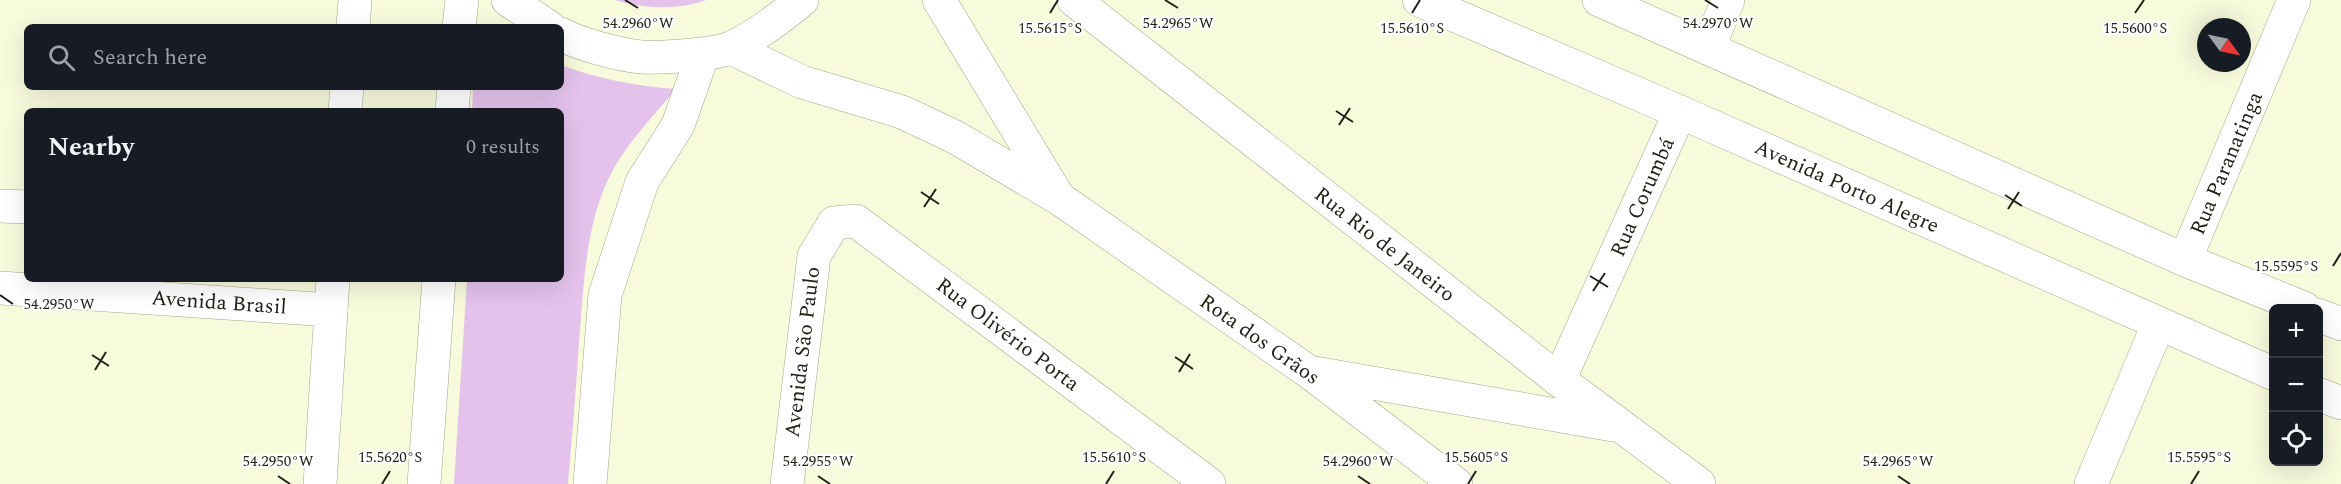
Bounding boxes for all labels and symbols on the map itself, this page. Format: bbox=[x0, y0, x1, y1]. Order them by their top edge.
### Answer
text: 54.2960°W bbox=[603, 12, 674, 35]
text: 54.2965°W bbox=[1143, 12, 1214, 35]
text: 54.2970°W bbox=[1683, 12, 1754, 35]
text: 15.5615°S bbox=[1018, 17, 1082, 40]
text: 15.5610°S bbox=[1380, 17, 1444, 40]
text: 15.5600°S bbox=[2103, 17, 2167, 40]
north arrow bbox=[2197, 18, 2251, 72]
street label: Rua Paranatinga bbox=[2182, 86, 2272, 240]
street label: Rua Corumbá bbox=[1602, 132, 1684, 262]
street label: Avenida Porto Alegre bbox=[1749, 132, 1944, 242]
street label: Rua Rio de Janeiro bbox=[1307, 179, 1462, 310]
text: 15.5595°S bbox=[2254, 255, 2318, 278]
street label: Avenida São Paulo bbox=[777, 265, 829, 439]
street label: Rua Olivério Porta bbox=[929, 270, 1087, 400]
street label: Avenida Brasil bbox=[150, 282, 288, 324]
street label: Rota dos Grãos bbox=[1193, 286, 1326, 393]
text: 54.2950°W bbox=[24, 293, 95, 316]
text: 15.5620°S bbox=[358, 446, 422, 469]
text: 15.5610°S bbox=[1082, 446, 1146, 469]
text: 15.5605°S bbox=[1444, 446, 1508, 469]
text: 15.5595°S bbox=[2167, 446, 2231, 469]
text: 54.2950°W bbox=[243, 450, 314, 473]
text: 54.2955°W bbox=[783, 450, 854, 473]
text: 54.2960°W bbox=[1323, 450, 1394, 473]
text: 54.2965°W bbox=[1863, 450, 1934, 473]

